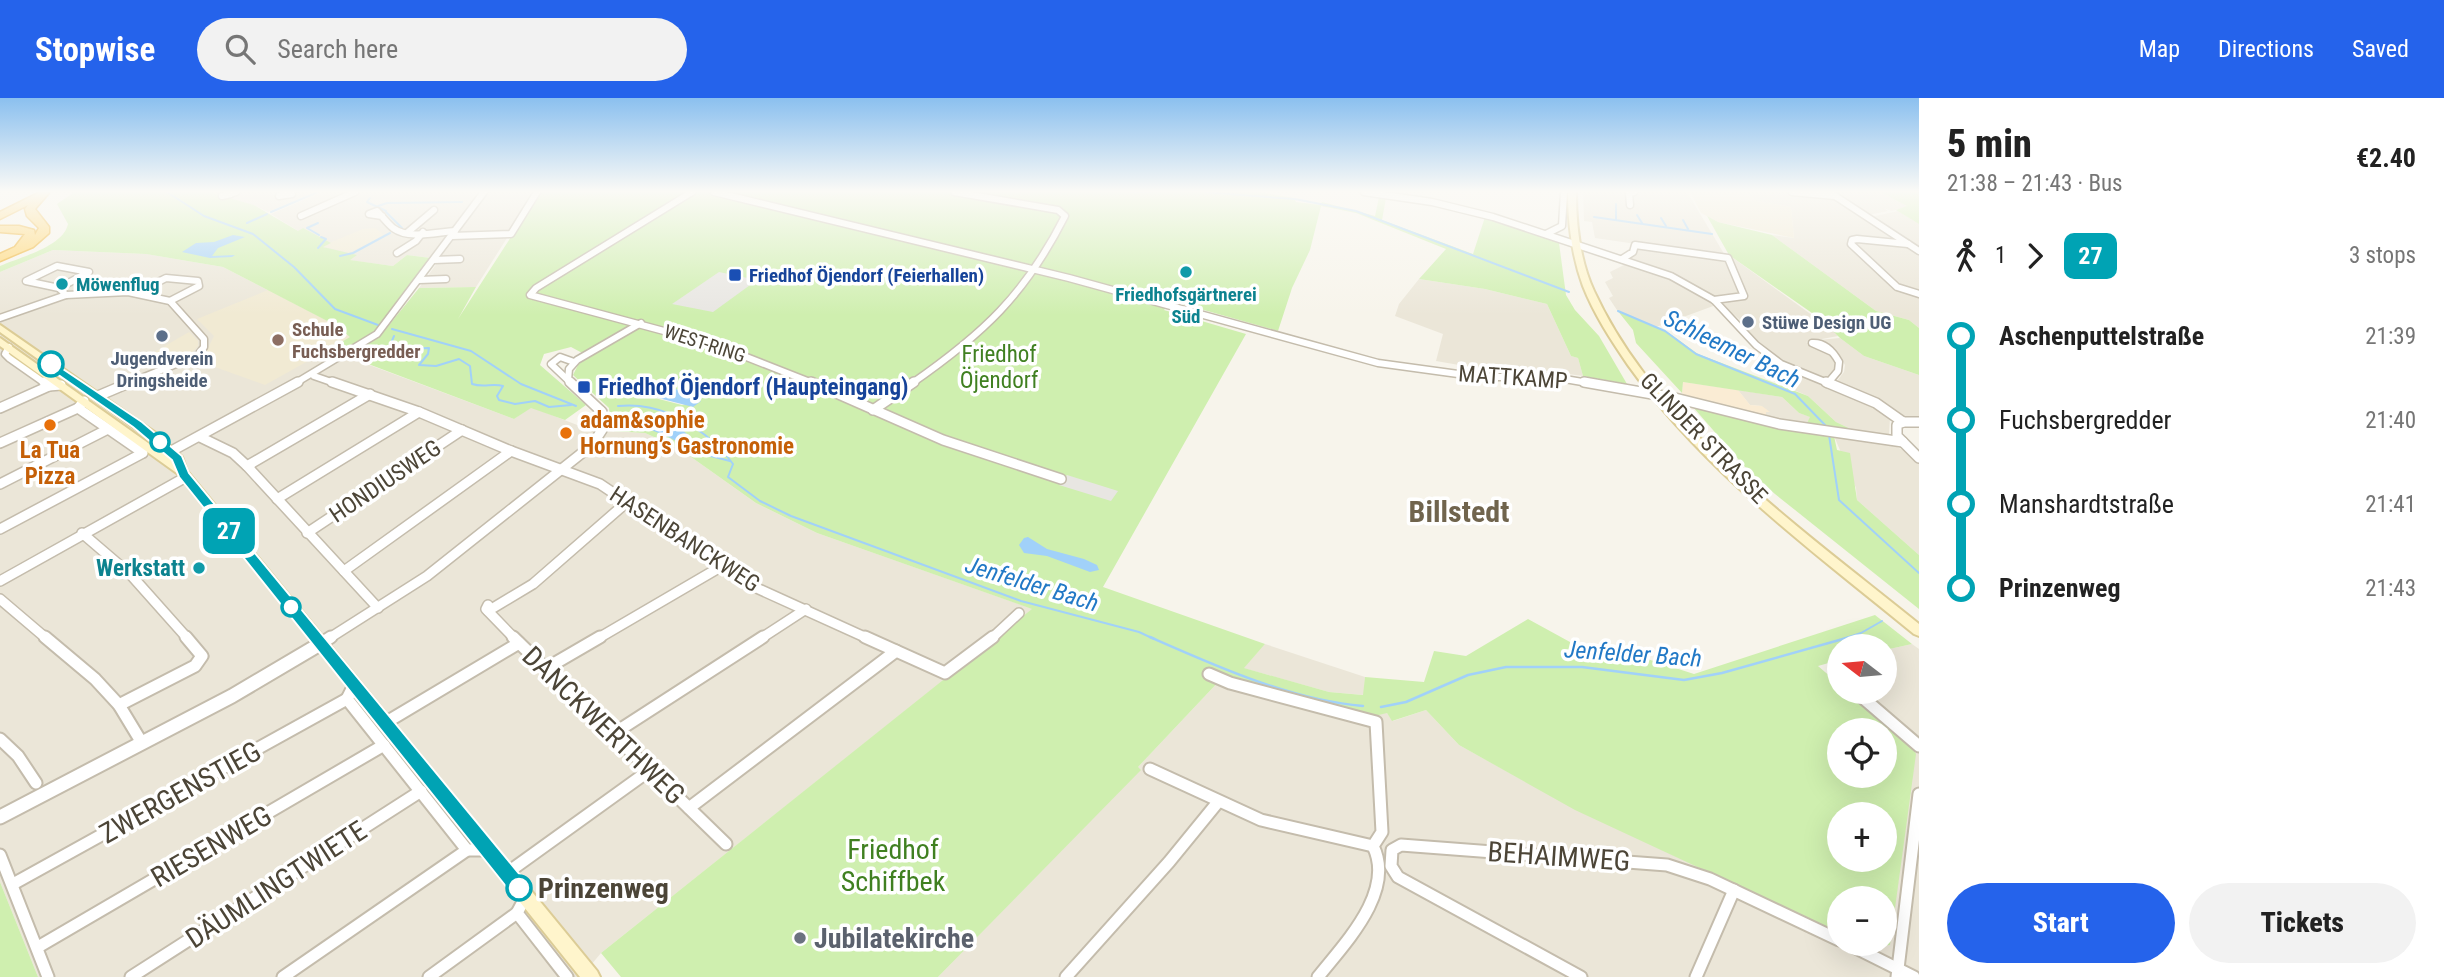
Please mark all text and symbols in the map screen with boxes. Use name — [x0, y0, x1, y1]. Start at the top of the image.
search box — [197, 18, 687, 81]
text: Stopwise — [35, 30, 155, 69]
icon: search — [221, 30, 259, 68]
text: Search here — [277, 34, 398, 64]
text: Map — [2139, 35, 2180, 63]
text: Directions — [2218, 35, 2314, 63]
text: Saved — [2352, 35, 2409, 63]
text: 5 min — [1947, 122, 2032, 166]
text: €2.40 — [2356, 143, 2416, 173]
text: 21:38 – 21:43 · Bus — [1947, 170, 2123, 197]
icon: walk — [1947, 237, 1985, 275]
icon: forward — [2016, 237, 2054, 275]
text: 1 — [1995, 242, 2006, 269]
text: 27 — [2078, 242, 2103, 270]
text: 3 stops — [2349, 242, 2416, 269]
place label: Friedhof Öjendorf (Feierhallen) — [749, 264, 984, 287]
marker: Friedhofsgärtnerei Süd — [1178, 264, 1194, 280]
marker: Friedhof Öjendorf (Feierhallen) — [727, 267, 743, 283]
place label: Möwenflug — [76, 273, 160, 296]
marker: Möwenflug — [54, 276, 70, 292]
place label: Friedhofsgärtnerei Süd — [1115, 283, 1257, 328]
water label: Schleemer Bach — [1659, 304, 1805, 394]
place label: Stüwe Design UG — [1762, 311, 1891, 334]
marker: Stüwe Design UG — [1740, 314, 1756, 330]
place label: Schule Fuchsbergredder — [292, 318, 421, 363]
street label: WEST-RING — [661, 320, 748, 367]
text: Aschenputtelstraße — [1999, 321, 2204, 351]
text: 21:39 — [2365, 323, 2416, 350]
marker: Jugendverein Dringsheide — [154, 328, 170, 344]
marker: Schule Fuchsbergredder — [270, 332, 286, 348]
park label: Friedhof Öjendorf — [960, 341, 1039, 394]
place label: Jugendverein Dringsheide — [111, 347, 213, 392]
unlabelled marker — [38, 351, 64, 377]
street label: MATTKAMP — [1457, 360, 1569, 395]
street label: GLINDER STRASSE — [1634, 367, 1773, 509]
place label: Friedhof Öjendorf (Haupteingang) — [598, 373, 908, 401]
marker: Friedhof Öjendorf (Haupteingang) — [576, 379, 592, 395]
text: Fuchsbergredder — [1999, 405, 2172, 435]
place label: adam&sophie Hornung’s Gastronomie — [580, 407, 794, 460]
text: 21:40 — [2365, 407, 2416, 434]
marker: La Tua Pizza — [42, 417, 58, 433]
marker: adam&sophie Hornung’s Gastronomie — [558, 425, 574, 441]
unlabelled marker — [150, 432, 170, 452]
street label: HONDIUSWEG — [324, 434, 446, 529]
place label: La Tua Pizza — [20, 437, 80, 490]
street label: HASENBANCKWEG — [605, 481, 765, 598]
text: Manshardtstraße — [1999, 489, 2174, 519]
text: 21:41 — [2365, 491, 2416, 518]
district label: Billstedt — [1409, 494, 1509, 529]
line badge: 27 — [198, 508, 260, 554]
text: 27 — [217, 517, 241, 545]
water label: Jenfelder Bach — [962, 550, 1102, 618]
place label: Werkstatt — [96, 555, 185, 582]
marker: Werkstatt — [191, 560, 207, 576]
text: Prinzenweg — [1999, 573, 2121, 603]
text: 21:43 — [2365, 575, 2416, 602]
unlabelled marker — [281, 597, 301, 617]
north arrow — [1827, 634, 1897, 704]
map controls — [1827, 634, 1897, 956]
water label: Jenfelder Bach — [1563, 635, 1703, 673]
street label: DANCKWERTHWEG — [516, 639, 692, 811]
button: locate — [1827, 718, 1897, 788]
street label: ZWERGENSTIEG — [94, 735, 267, 850]
street label: RIESENWEG — [145, 799, 277, 894]
button: + — [1827, 802, 1897, 872]
street label: DÄUMLINGTWIETE — [180, 814, 373, 955]
park label: Friedhof Schiffbek — [841, 833, 946, 898]
street label: BEHAIMWEG — [1487, 835, 1631, 878]
place label: Prinzenweg — [538, 872, 669, 905]
marker: Prinzenweg — [506, 875, 532, 901]
button: Start — [1947, 883, 2175, 963]
button: Tickets — [2189, 883, 2416, 963]
button: − — [1827, 886, 1897, 956]
place label: Jubilatekirche — [814, 922, 974, 955]
marker: Jubilatekirche — [792, 930, 808, 946]

